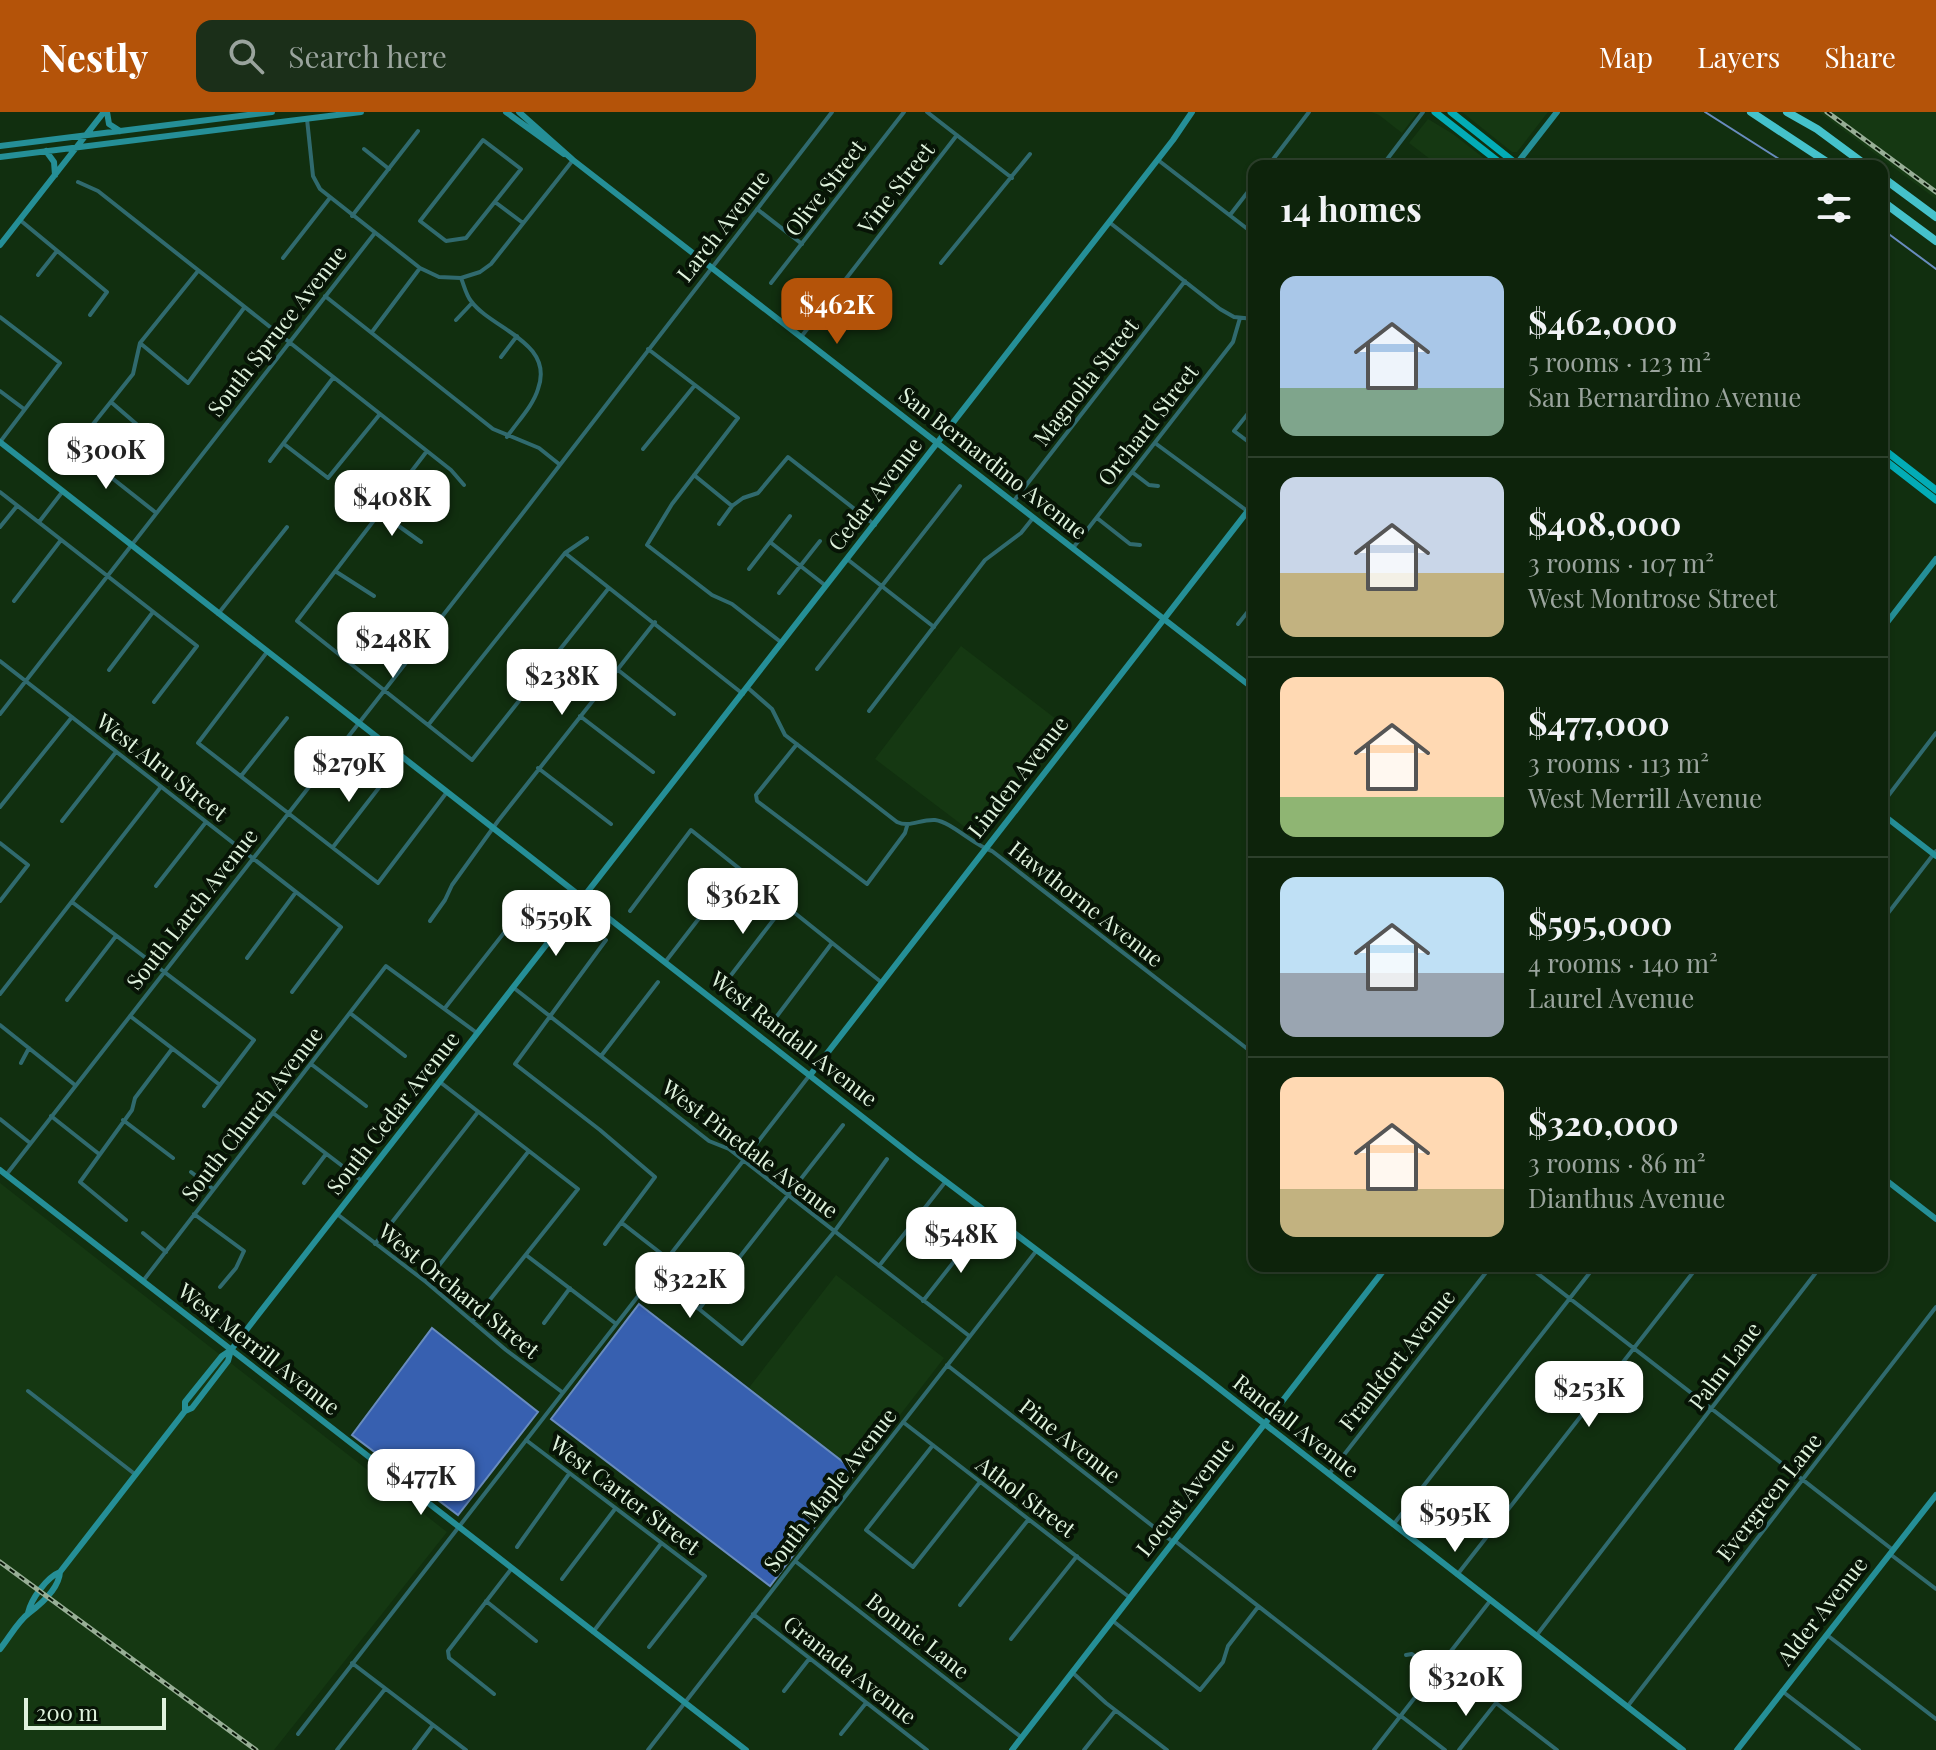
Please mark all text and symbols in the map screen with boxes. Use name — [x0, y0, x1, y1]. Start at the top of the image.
search box — [196, 20, 756, 92]
text: Nestly — [40, 31, 148, 82]
icon: search — [224, 34, 268, 78]
text: Search here — [288, 36, 447, 76]
text: Map — [1599, 38, 1653, 75]
text: Layers — [1697, 38, 1780, 75]
text: Share — [1824, 38, 1896, 75]
street label: Olive Street — [777, 132, 872, 242]
street label: Vine Street — [849, 134, 941, 240]
street label: Larch Avenue — [669, 163, 775, 287]
text: 14 homes — [1280, 185, 1422, 231]
icon: filters — [1812, 186, 1856, 230]
street label: South Spruce Avenue — [200, 239, 352, 422]
pin: $462K — [781, 278, 893, 346]
text: $462K — [799, 286, 875, 321]
text: $462,000 — [1528, 298, 1677, 344]
icon: home — [1344, 308, 1440, 404]
street label: Magnolia Street — [1026, 310, 1145, 452]
text: 5 rooms · 123 m² — [1528, 344, 1711, 379]
street label: Orchard Street — [1090, 356, 1205, 492]
street label: San Bernardino Avenue — [893, 379, 1094, 545]
text: San Bernardino Avenue — [1528, 379, 1801, 414]
pin: $300K — [50, 423, 162, 491]
street label: Cedar Avenue — [820, 430, 928, 556]
text: $300K — [66, 431, 146, 466]
pin: $408K — [336, 470, 448, 538]
text: $408K — [353, 478, 431, 513]
text: $408,000 — [1528, 499, 1681, 545]
icon: home — [1344, 509, 1440, 605]
text: 3 rooms · 107 m² — [1528, 545, 1714, 580]
text: West Montrose Street — [1528, 580, 1777, 615]
pin: $248K — [337, 612, 449, 680]
text: $248K — [355, 620, 431, 655]
pin: $238K — [506, 649, 618, 717]
text: $238K — [525, 657, 599, 692]
text: $477,000 — [1528, 699, 1670, 745]
street label: West Alru Street — [90, 705, 235, 828]
street label: Linden Avenue — [960, 709, 1074, 844]
icon: home — [1344, 709, 1440, 805]
pin: $279K — [293, 736, 405, 804]
text: $279K — [312, 744, 386, 779]
text: 3 rooms · 113 m² — [1528, 745, 1709, 780]
text: West Merrill Avenue — [1528, 780, 1762, 815]
street label: South Larch Avenue — [119, 821, 264, 995]
street label: Hawthorne Avenue — [1003, 833, 1170, 973]
pin: $362K — [687, 868, 799, 936]
text: $362K — [706, 876, 780, 911]
pin: $559K — [500, 890, 612, 958]
text: $559K — [520, 898, 592, 933]
text: $595,000 — [1528, 899, 1673, 945]
icon: home — [1344, 909, 1440, 1005]
text: 4 rooms · 140 m² — [1528, 945, 1718, 980]
street label: West Randall Avenue — [704, 963, 884, 1113]
text: Laurel Avenue — [1528, 980, 1694, 1015]
street label: South Church Avenue — [173, 1020, 329, 1207]
street label: South Cedar Avenue — [319, 1025, 465, 1200]
street label: West Pinedale Avenue — [655, 1071, 845, 1225]
text: $320,000 — [1528, 1099, 1679, 1145]
icon: home — [1344, 1109, 1440, 1205]
text: 3 rooms · 86 m² — [1528, 1145, 1706, 1180]
text: Dianthus Avenue — [1528, 1180, 1726, 1215]
pin: $548K — [905, 1207, 1017, 1275]
street label: West Orchard Street — [372, 1215, 547, 1365]
text: $548K — [924, 1215, 998, 1250]
pin: $322K — [634, 1252, 746, 1320]
text: $322K — [653, 1260, 727, 1295]
street label: West Merrill Avenue — [172, 1275, 347, 1421]
street label: Frankfort Avenue — [1331, 1282, 1461, 1436]
street label: Palm Lane — [1681, 1315, 1767, 1416]
pin: $253K — [1533, 1361, 1645, 1429]
street label: Randall Avenue — [1227, 1367, 1366, 1484]
text: $253K — [1553, 1369, 1625, 1404]
street label: Pine Avenue — [1014, 1391, 1127, 1489]
street label: South Maple Avenue — [756, 1401, 903, 1578]
street label: Evergreen Lane — [1709, 1426, 1828, 1567]
street label: West Carter Street — [544, 1427, 708, 1561]
street label: Locust Avenue — [1128, 1431, 1240, 1562]
street label: Athol Street — [970, 1448, 1083, 1544]
pin: $477K — [365, 1449, 477, 1517]
text: $477K — [386, 1457, 456, 1492]
pin: $595K — [1399, 1486, 1511, 1554]
text: $595K — [1419, 1494, 1491, 1529]
street label: Alder Avenue — [1769, 1550, 1873, 1672]
street label: Bonnie Lane — [861, 1585, 976, 1685]
street label: Granada Avenue — [778, 1608, 923, 1731]
pin: $320K — [1410, 1650, 1522, 1718]
text: $320K — [1428, 1658, 1504, 1693]
scale bar — [24, 1694, 166, 1730]
text: 200 m — [36, 1697, 98, 1727]

